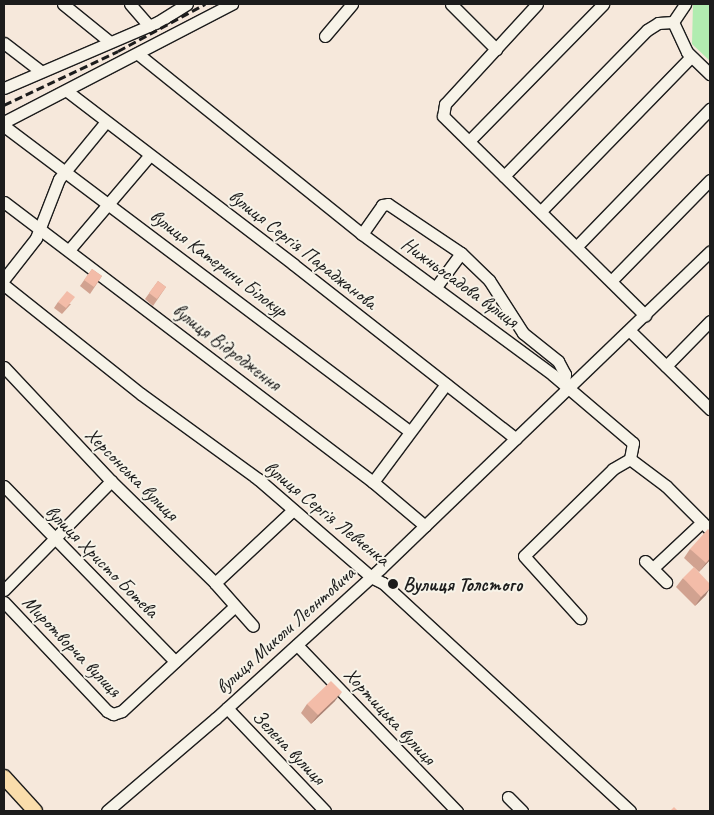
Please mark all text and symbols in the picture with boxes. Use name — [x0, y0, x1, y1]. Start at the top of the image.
street label: вулиця Сергія Параджанова — [224, 184, 382, 314]
street label: вулиця Катерини Білокур — [146, 203, 292, 323]
street label: Нижньосадова вулиця — [396, 231, 524, 333]
street label: вулиця Відродження — [168, 298, 286, 396]
street label: Херсонська вулиця — [80, 422, 184, 526]
street label: вулиця Сергія Левченка — [260, 455, 394, 571]
street label: вулиця Христо Ботева — [40, 499, 164, 623]
street label: вулиця Миколи Леонтовича — [209, 560, 361, 700]
place label: Вулиця Толстого — [403, 572, 522, 596]
marker: Вулиця Толстого — [387, 578, 399, 590]
street label: Миротворча вулиця — [17, 590, 127, 702]
street label: Хортицька вулиця — [339, 663, 441, 769]
street label: Зелена вулиця — [248, 705, 330, 789]

